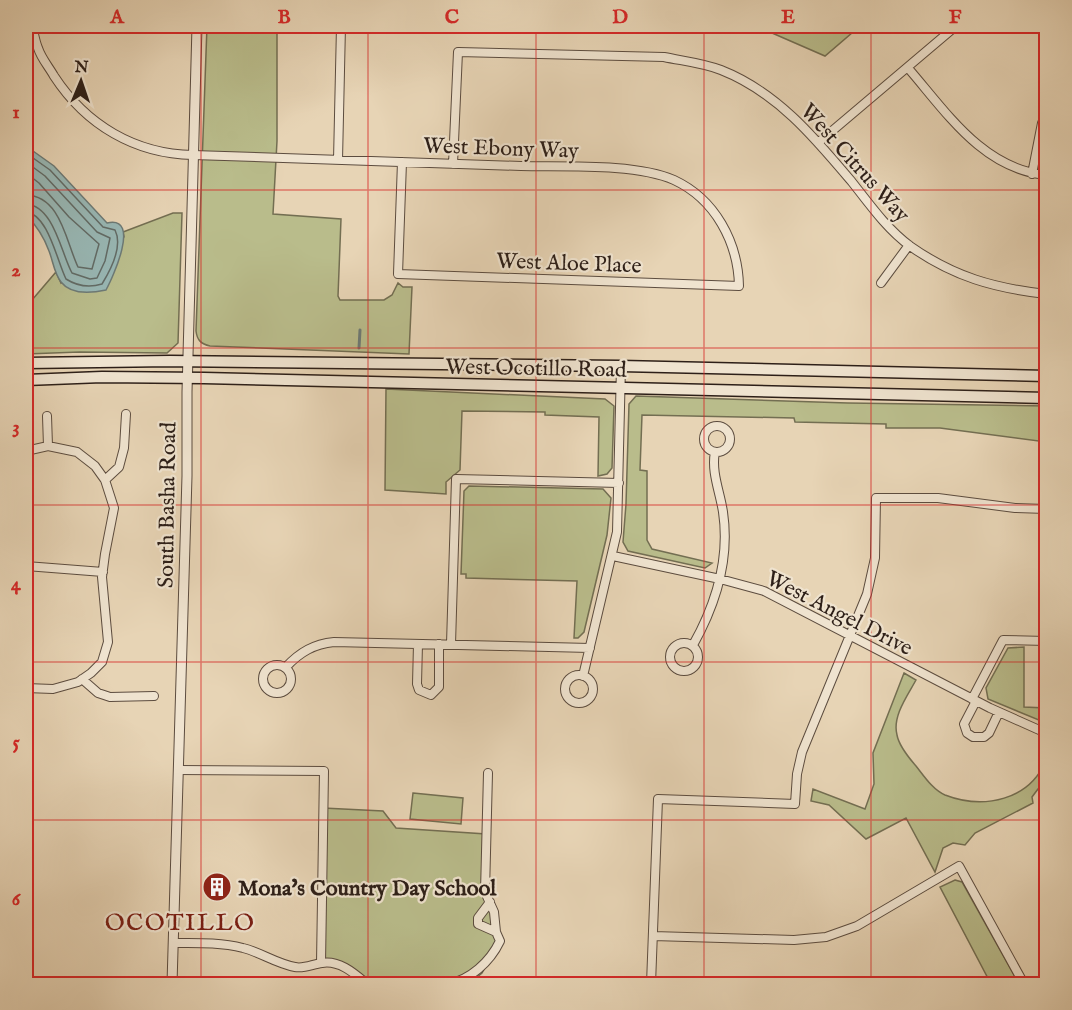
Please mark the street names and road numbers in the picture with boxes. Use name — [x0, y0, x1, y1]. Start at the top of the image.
street label: West Citrus Way — [794, 98, 915, 229]
street label: West Ebony Way — [423, 132, 579, 166]
street label: West Aloe Place — [496, 247, 642, 281]
street label: West Ocotillo Road — [445, 353, 627, 385]
street label: South Basha Road — [153, 422, 183, 588]
street label: West Angel Drive — [761, 565, 917, 663]

